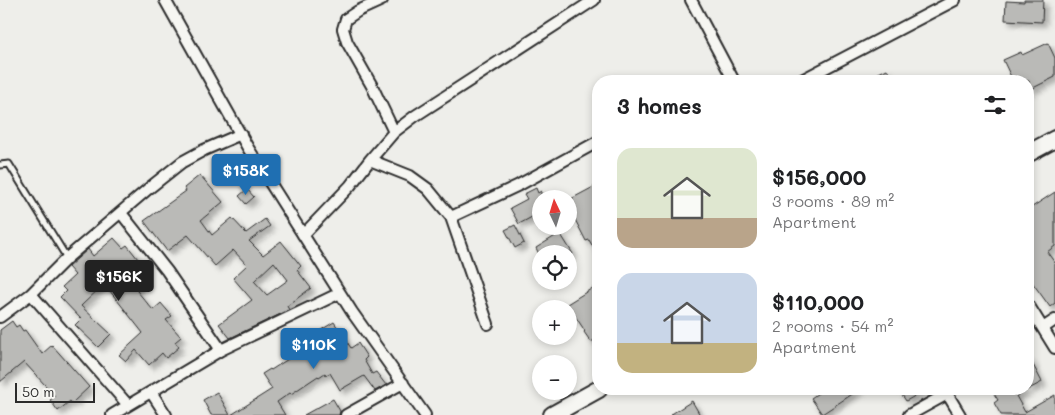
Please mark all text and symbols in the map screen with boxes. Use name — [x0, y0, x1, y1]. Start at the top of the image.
icon: filters — [981, 91, 1009, 119]
text: 3 homes — [617, 92, 702, 119]
pin: $158K — [211, 154, 281, 196]
text: $158K — [223, 159, 269, 180]
text: $156,000 — [772, 163, 866, 190]
icon: home — [657, 168, 717, 228]
north arrow — [532, 190, 578, 235]
map controls — [532, 190, 577, 400]
text: 3 rooms · 89 m² — [772, 190, 894, 211]
text: Apartment — [772, 211, 857, 232]
button: locate — [532, 245, 577, 290]
pin: $156K — [84, 260, 154, 302]
text: $156K — [96, 265, 142, 286]
text: $110,000 — [772, 288, 864, 315]
icon: home — [657, 293, 717, 353]
button: + — [532, 300, 577, 345]
text: 2 rooms · 54 m² — [772, 315, 893, 336]
pin: $110K — [279, 328, 349, 370]
text: $110K — [292, 333, 336, 354]
text: Apartment — [772, 336, 857, 357]
button: − — [532, 355, 577, 400]
scale bar — [15, 380, 95, 403]
text: 50 m — [22, 382, 54, 401]

